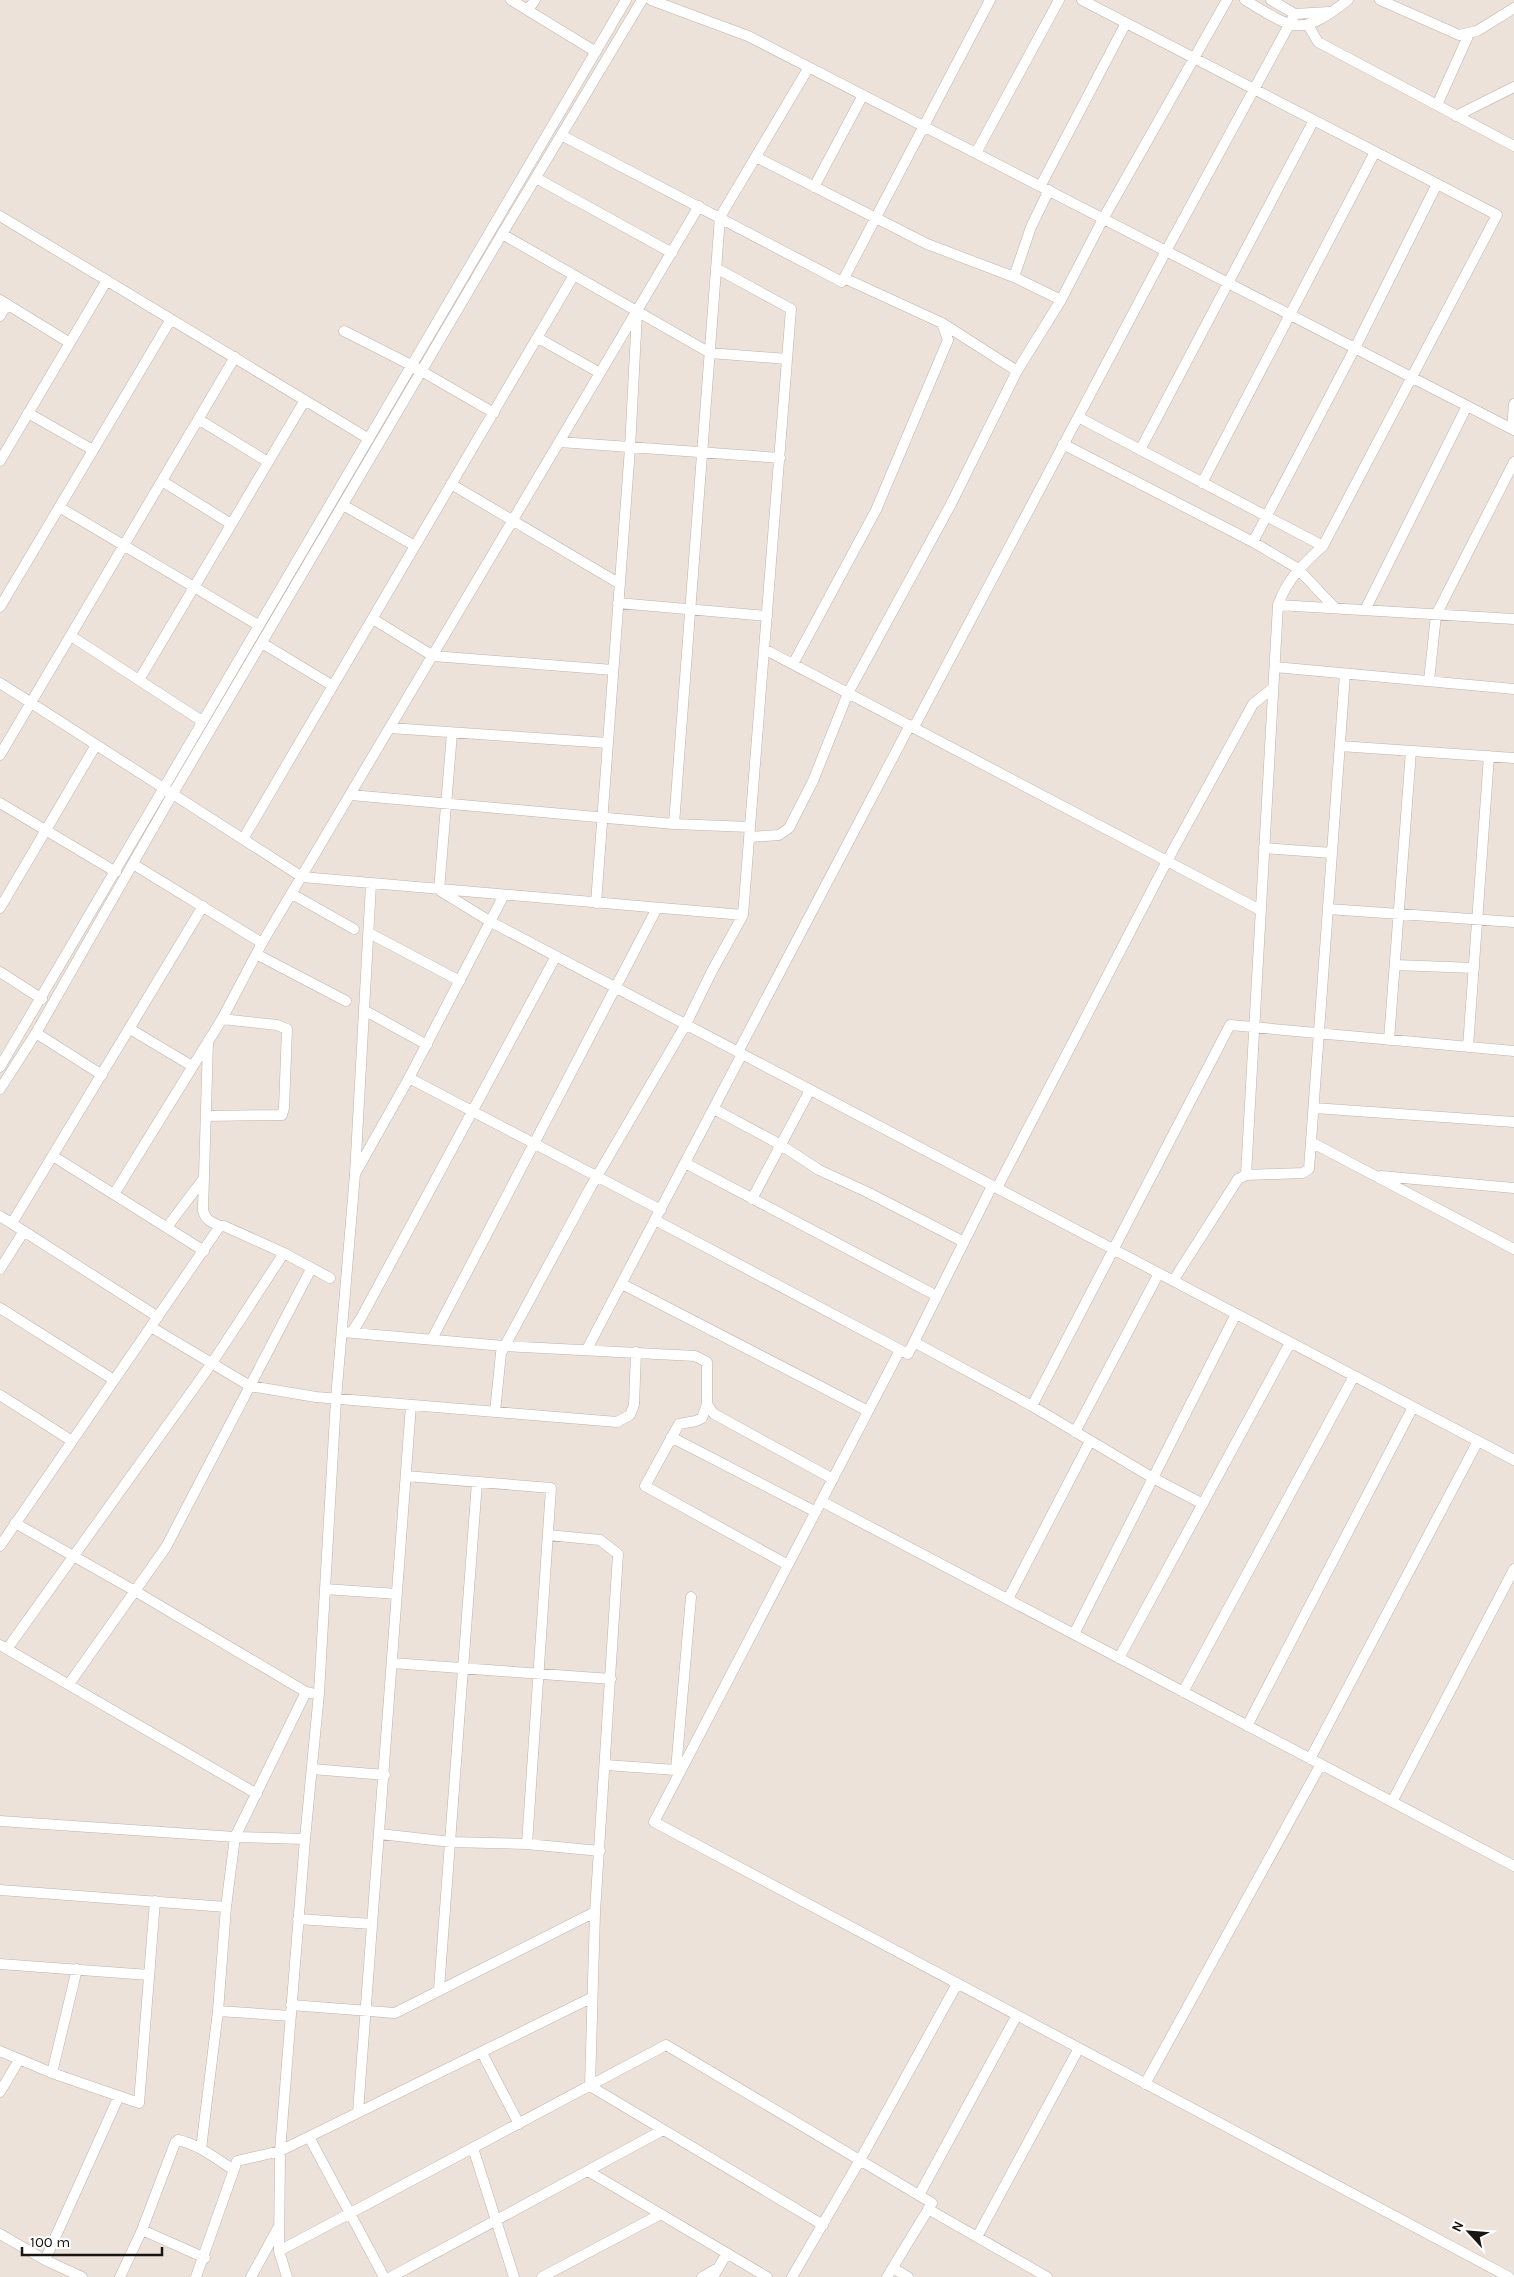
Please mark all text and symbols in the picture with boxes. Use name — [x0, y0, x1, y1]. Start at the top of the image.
north arrow — [1444, 2207, 1494, 2257]
text: N — [1448, 2218, 1468, 2235]
scale bar — [22, 2224, 162, 2256]
text: 100 m — [30, 2233, 70, 2251]

